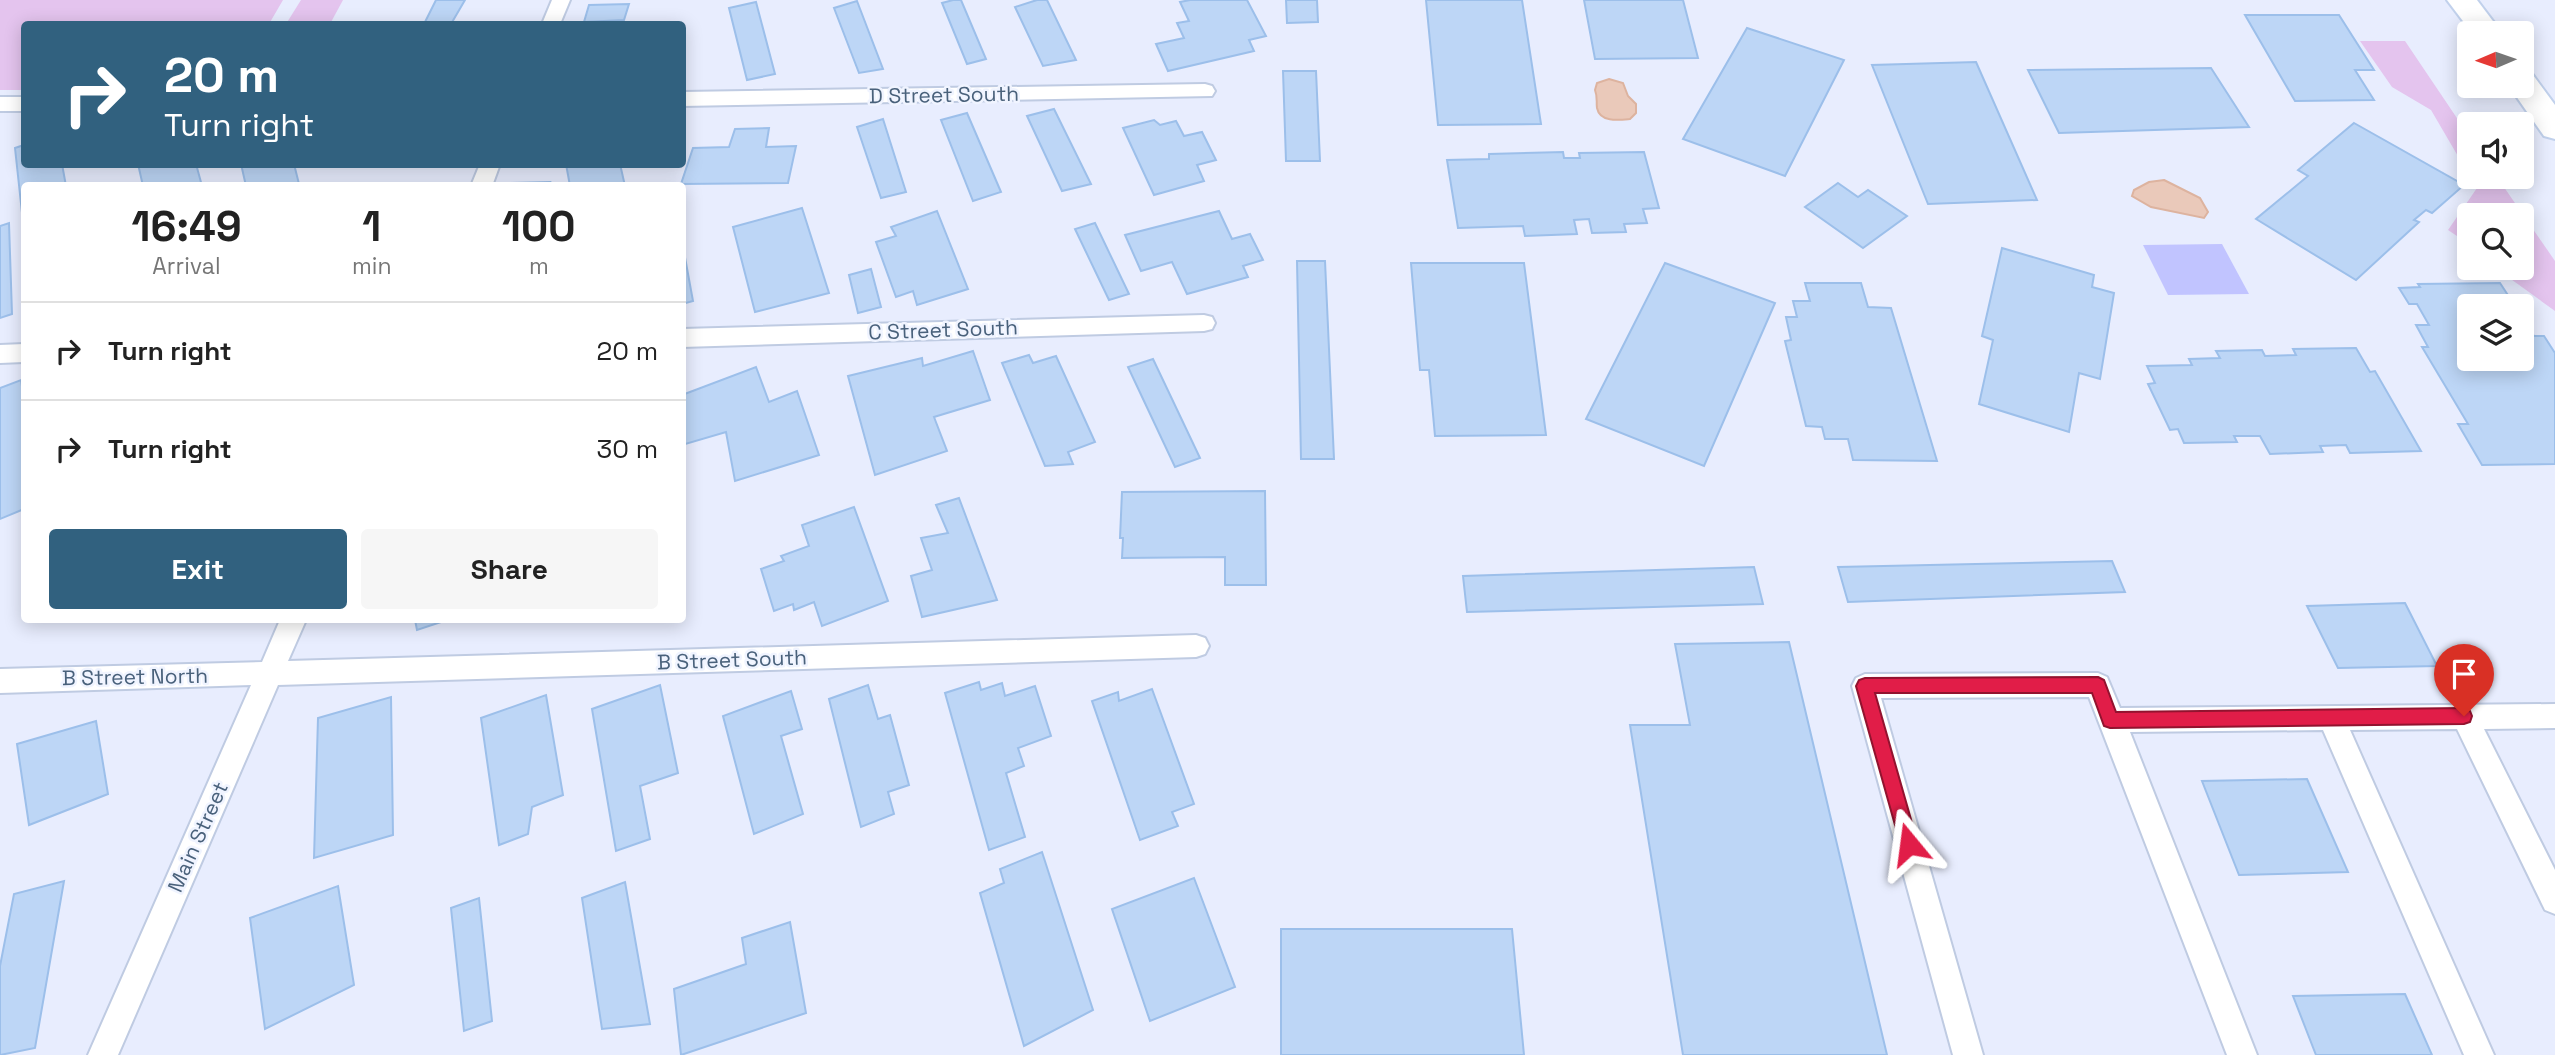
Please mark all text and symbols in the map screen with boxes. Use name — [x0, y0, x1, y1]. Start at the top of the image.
north arrow — [2457, 21, 2534, 98]
map controls — [2457, 21, 2534, 371]
text: 20 m — [164, 44, 279, 106]
icon: right — [49, 49, 140, 140]
street label: D Street South — [869, 80, 1019, 109]
text: Turn right — [164, 105, 314, 145]
button: sound — [2457, 112, 2534, 189]
text: 16:49 — [131, 200, 242, 253]
text: 1 — [362, 200, 381, 253]
text: 100 — [502, 200, 576, 253]
button: search — [2457, 203, 2534, 280]
text: Arrival — [152, 251, 221, 281]
text: min — [352, 251, 392, 281]
text: m — [529, 251, 549, 281]
button: layers — [2457, 294, 2534, 371]
street label: C Street South — [868, 313, 1018, 346]
icon: right — [49, 332, 87, 370]
text: Turn right — [108, 334, 232, 368]
text: 20 m — [597, 334, 658, 368]
icon: right — [49, 430, 87, 468]
text: Turn right — [108, 432, 232, 466]
text: 30 m — [597, 432, 658, 466]
button: Exit — [49, 529, 347, 609]
button: Share — [361, 529, 658, 609]
street label: B Street South — [657, 643, 807, 676]
pin — [2434, 644, 2494, 716]
icon: arrive — [2445, 655, 2483, 693]
street label: B Street North — [62, 662, 208, 691]
street label: Main Street — [161, 777, 234, 896]
position arrow — [1872, 807, 1946, 881]

